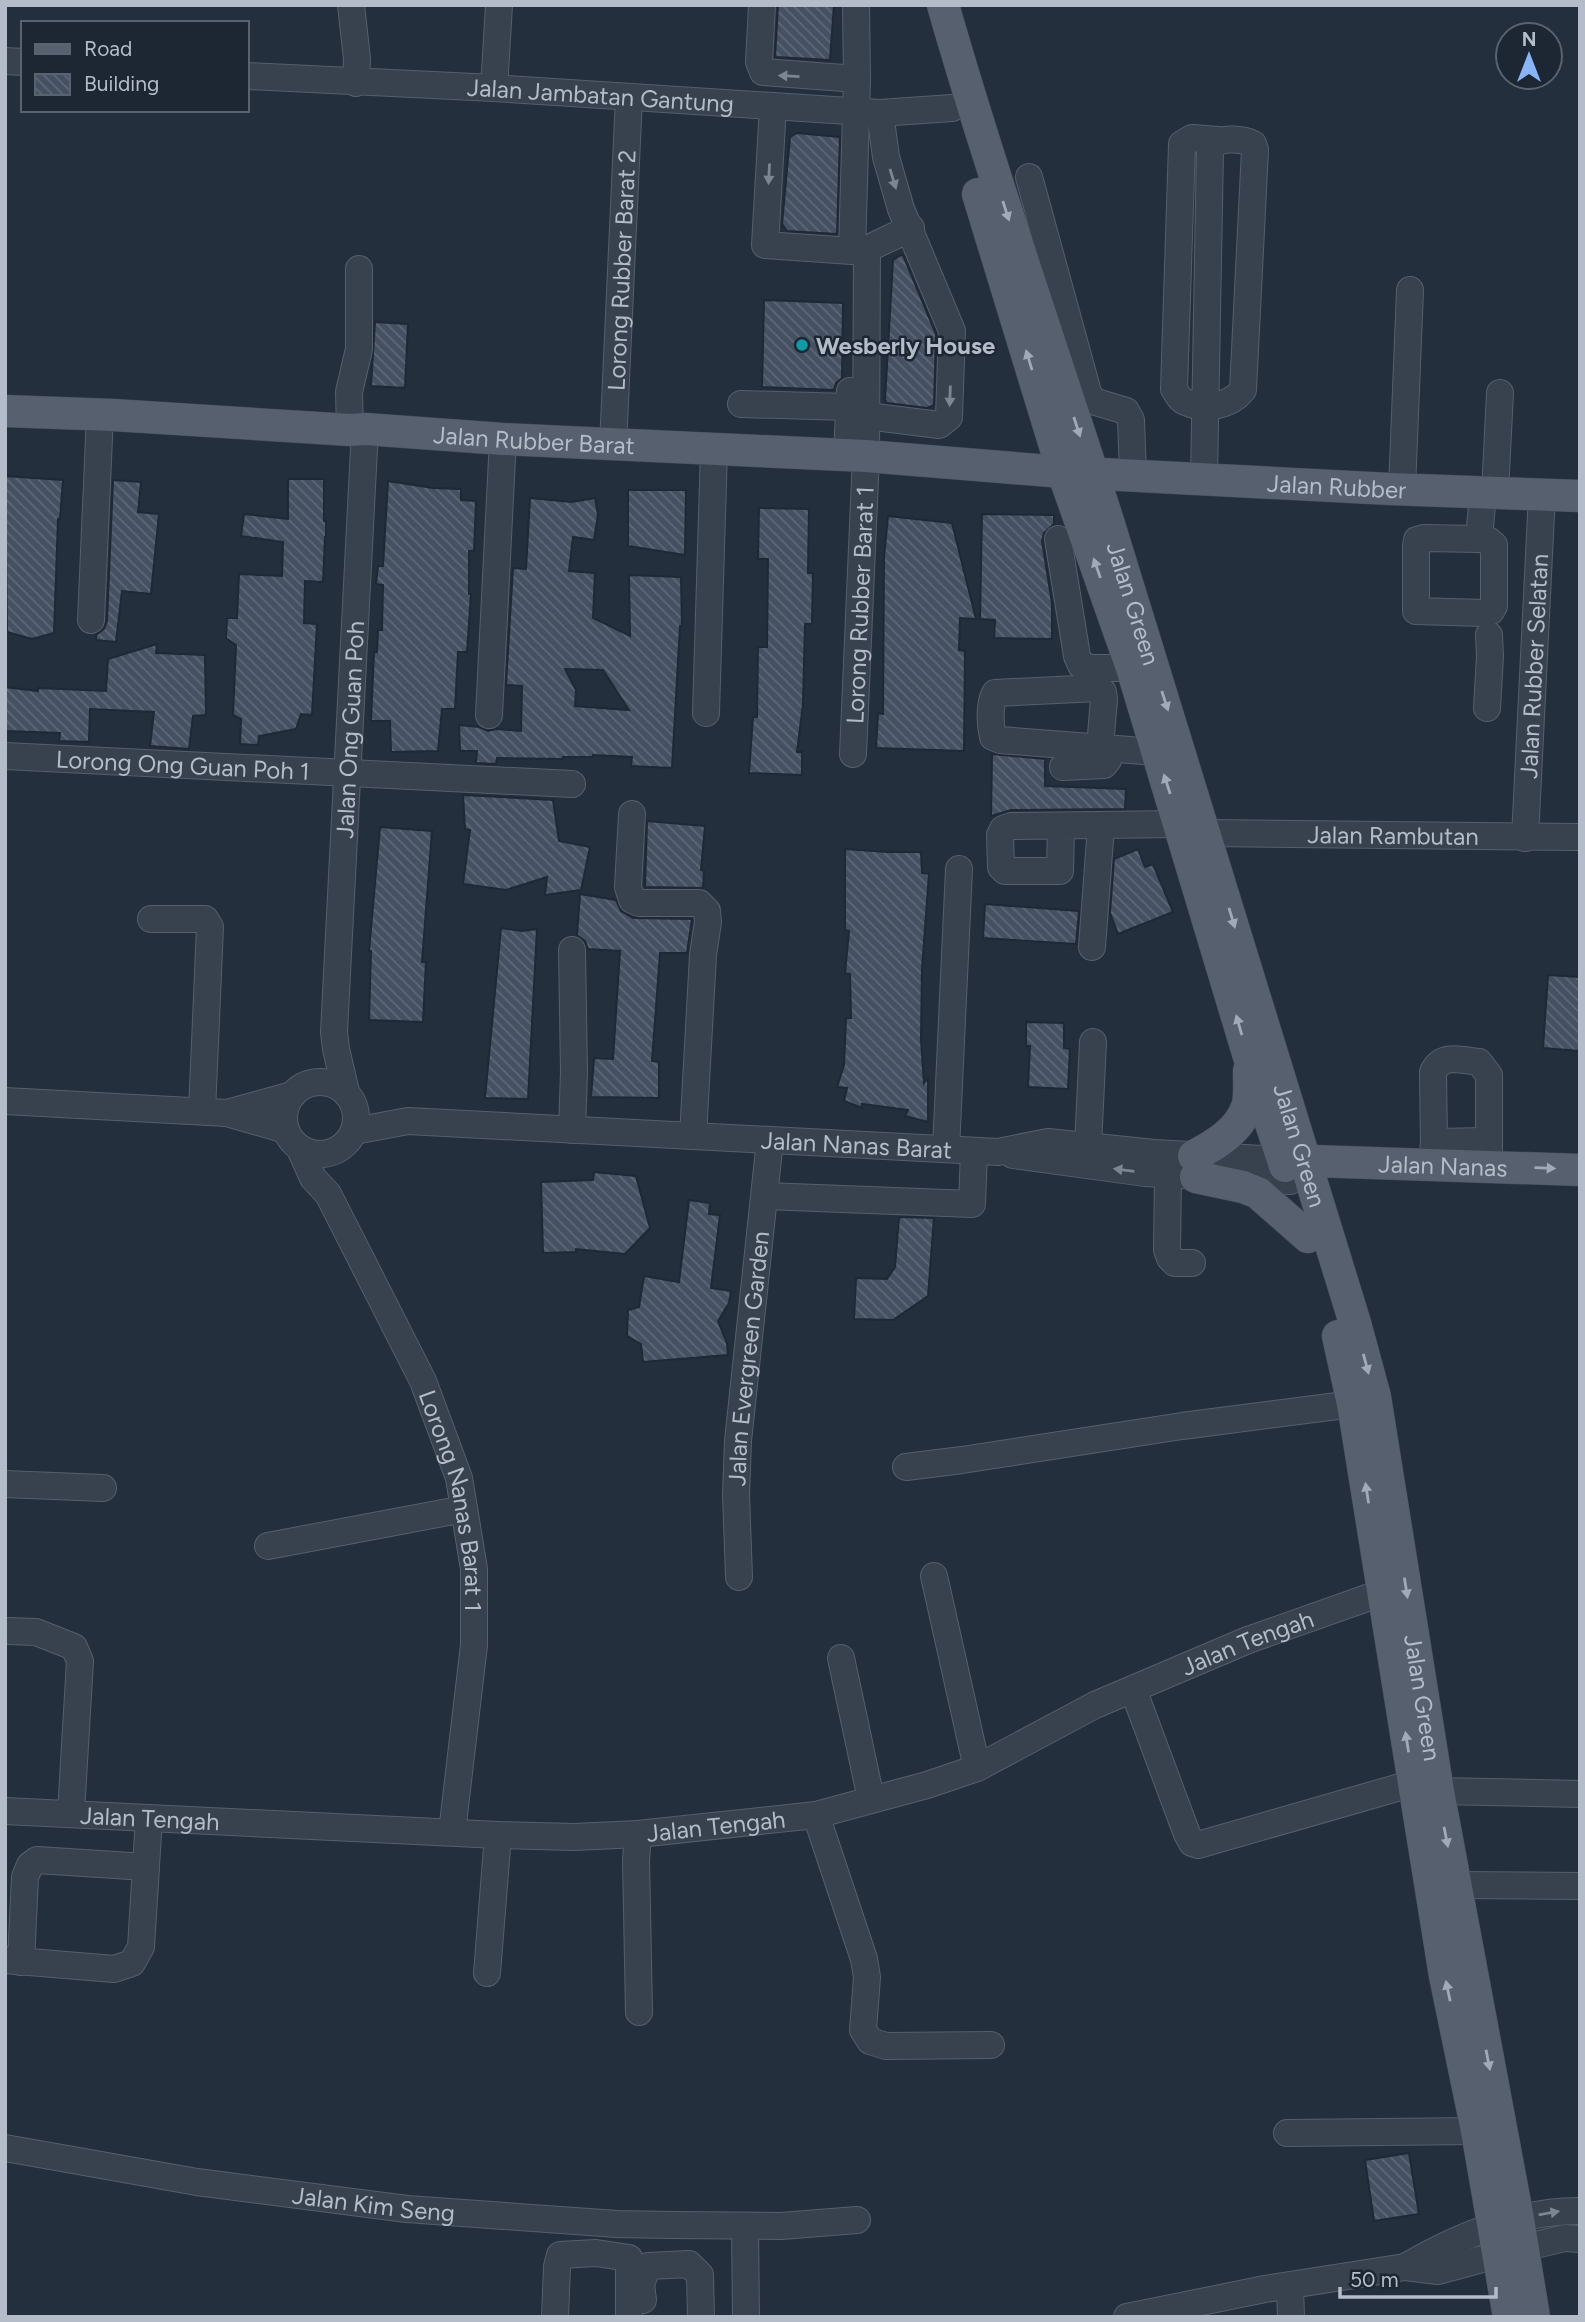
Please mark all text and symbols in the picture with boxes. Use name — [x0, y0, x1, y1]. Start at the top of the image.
legend — [21, 21, 248, 112]
north arrow — [1494, 21, 1564, 91]
text: N — [1522, 28, 1536, 51]
text: Road — [84, 36, 132, 61]
one-way arrow — [778, 70, 800, 81]
text: Building — [84, 71, 159, 96]
street label: Jalan Jambatan Gantung — [466, 72, 735, 118]
street label: Lorong Rubber Barat 2 — [601, 149, 641, 391]
one-way arrow — [763, 163, 774, 185]
one-way arrow — [888, 169, 898, 190]
one-way arrow — [1001, 201, 1012, 222]
place label: Wesberly House — [816, 331, 995, 360]
marker: Wesberly House — [794, 337, 810, 353]
one-way arrow — [1023, 349, 1033, 370]
one-way arrow — [944, 385, 955, 407]
one-way arrow — [1073, 417, 1083, 438]
street label: Jalan Rubber Barat — [432, 419, 635, 460]
street label: Jalan Rubber — [1266, 468, 1407, 504]
street label: Lorong Rubber Barat 1 — [840, 486, 879, 725]
street label: Jalan Green — [1101, 538, 1167, 668]
street label: Jalan Rubber Selatan — [1513, 553, 1554, 779]
one-way arrow — [1091, 557, 1102, 578]
street label: Jalan Ong Guan Poh — [329, 620, 370, 839]
one-way arrow — [1160, 691, 1170, 712]
street label: Lorong Ong Guan Poh 1 — [55, 744, 310, 786]
one-way arrow — [1161, 773, 1172, 794]
street label: Jalan Rambutan — [1307, 820, 1479, 850]
one-way arrow — [1227, 908, 1238, 929]
one-way arrow — [1234, 1015, 1244, 1036]
street label: Jalan Green — [1268, 1080, 1333, 1211]
street label: Jalan Nanas Barat — [760, 1125, 953, 1164]
street label: Jalan Nanas — [1378, 1149, 1508, 1182]
one-way arrow — [1534, 1163, 1556, 1174]
one-way arrow — [1113, 1165, 1135, 1176]
street label: Jalan Evergreen Garden — [722, 1230, 775, 1487]
one-way arrow — [1362, 1354, 1372, 1375]
street label: Lorong Nanas Barat 1 — [413, 1386, 489, 1612]
one-way arrow — [1362, 1482, 1373, 1504]
one-way arrow — [1401, 1577, 1412, 1599]
street label: Jalan Tengah — [1177, 1604, 1317, 1681]
street label: Jalan Green — [1399, 1632, 1447, 1763]
one-way arrow — [1401, 1731, 1412, 1753]
street label: Jalan Tengah — [79, 1800, 220, 1836]
street label: Jalan Tengah — [645, 1804, 787, 1848]
one-way arrow — [1441, 1826, 1452, 1848]
one-way arrow — [1442, 1980, 1453, 2002]
one-way arrow — [1483, 2049, 1494, 2071]
street label: Jalan Kim Seng — [291, 2180, 456, 2227]
one-way arrow — [1538, 2207, 1560, 2218]
scale bar — [1340, 2256, 1496, 2300]
text: 50 m — [1350, 2267, 1399, 2292]

